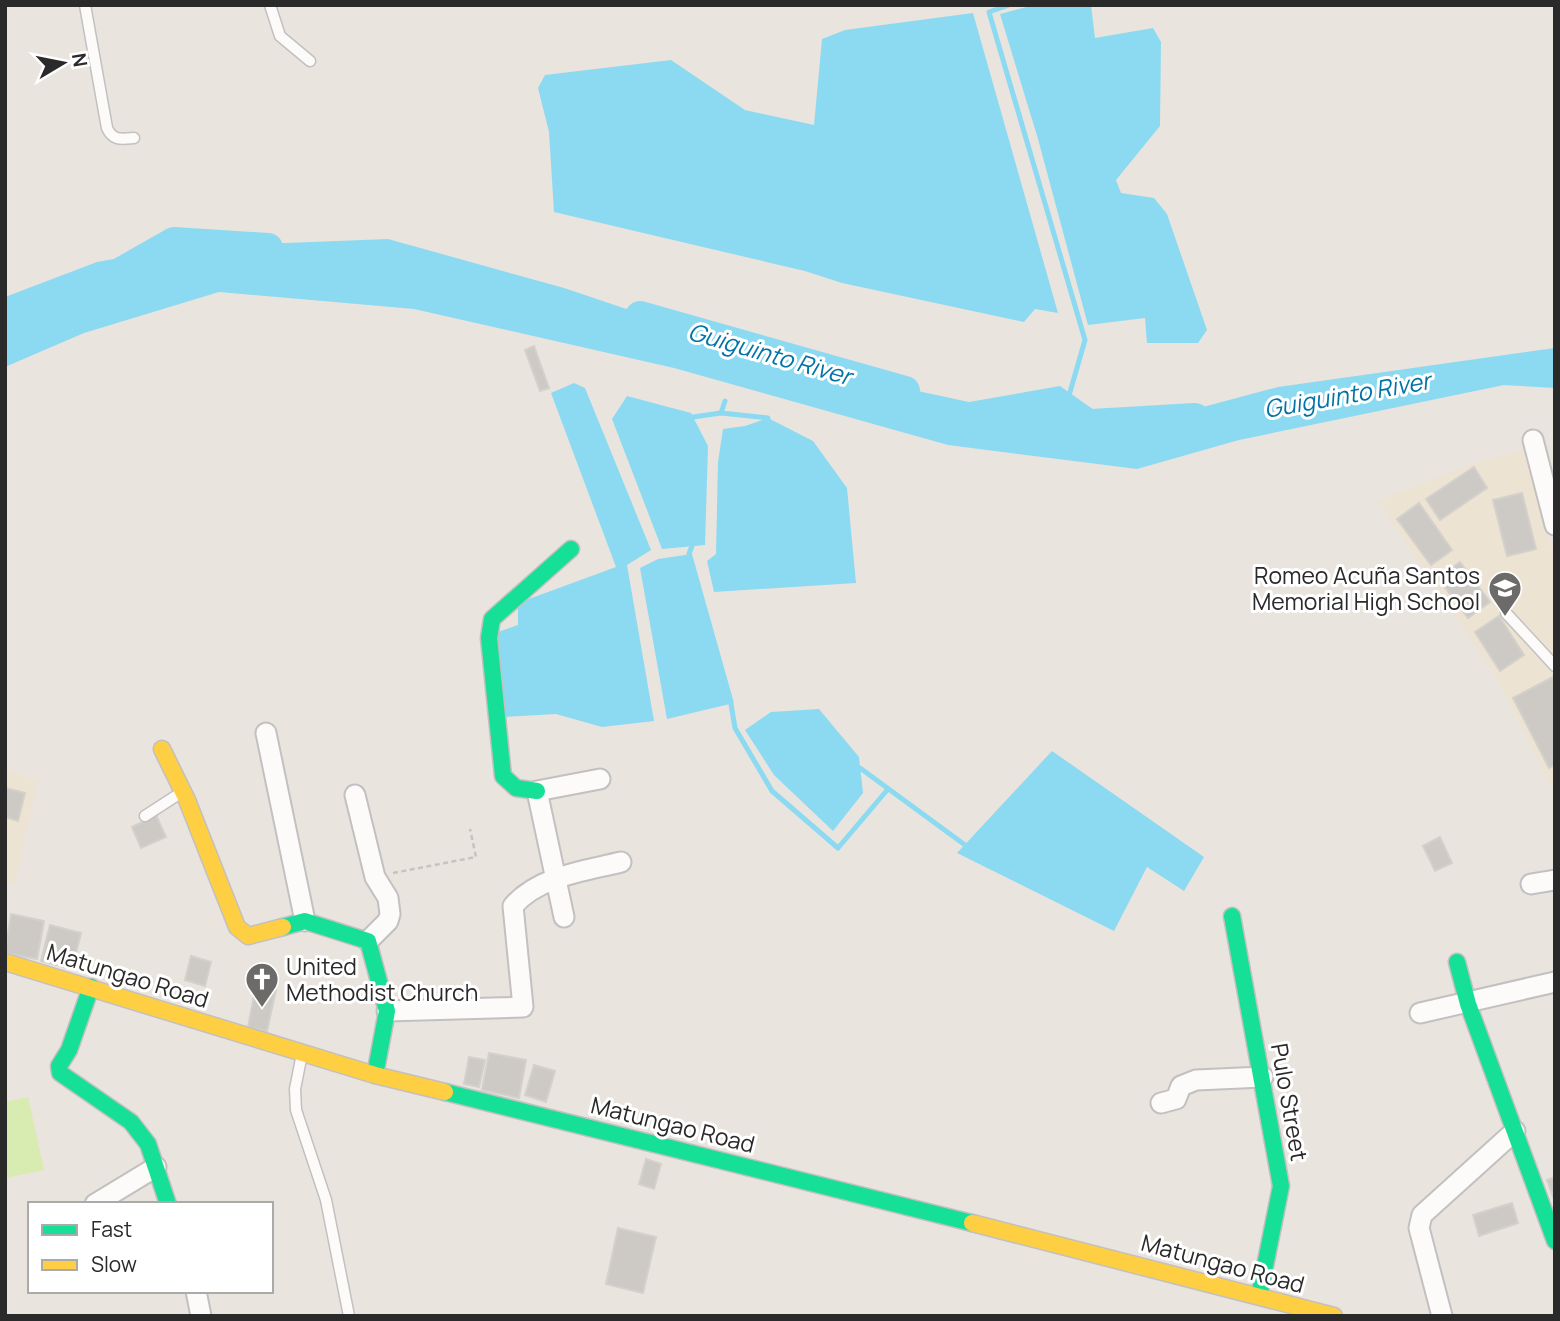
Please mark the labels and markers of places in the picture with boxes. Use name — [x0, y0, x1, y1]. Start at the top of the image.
place label: Romeo Acuña Santos Memorial High School — [1252, 559, 1480, 617]
school or university icon: Romeo Acuña Santos Memorial High School — [1486, 569, 1524, 618]
place label: United Methodist Church — [286, 950, 478, 1008]
church icon: United Methodist Church — [243, 960, 281, 1009]

